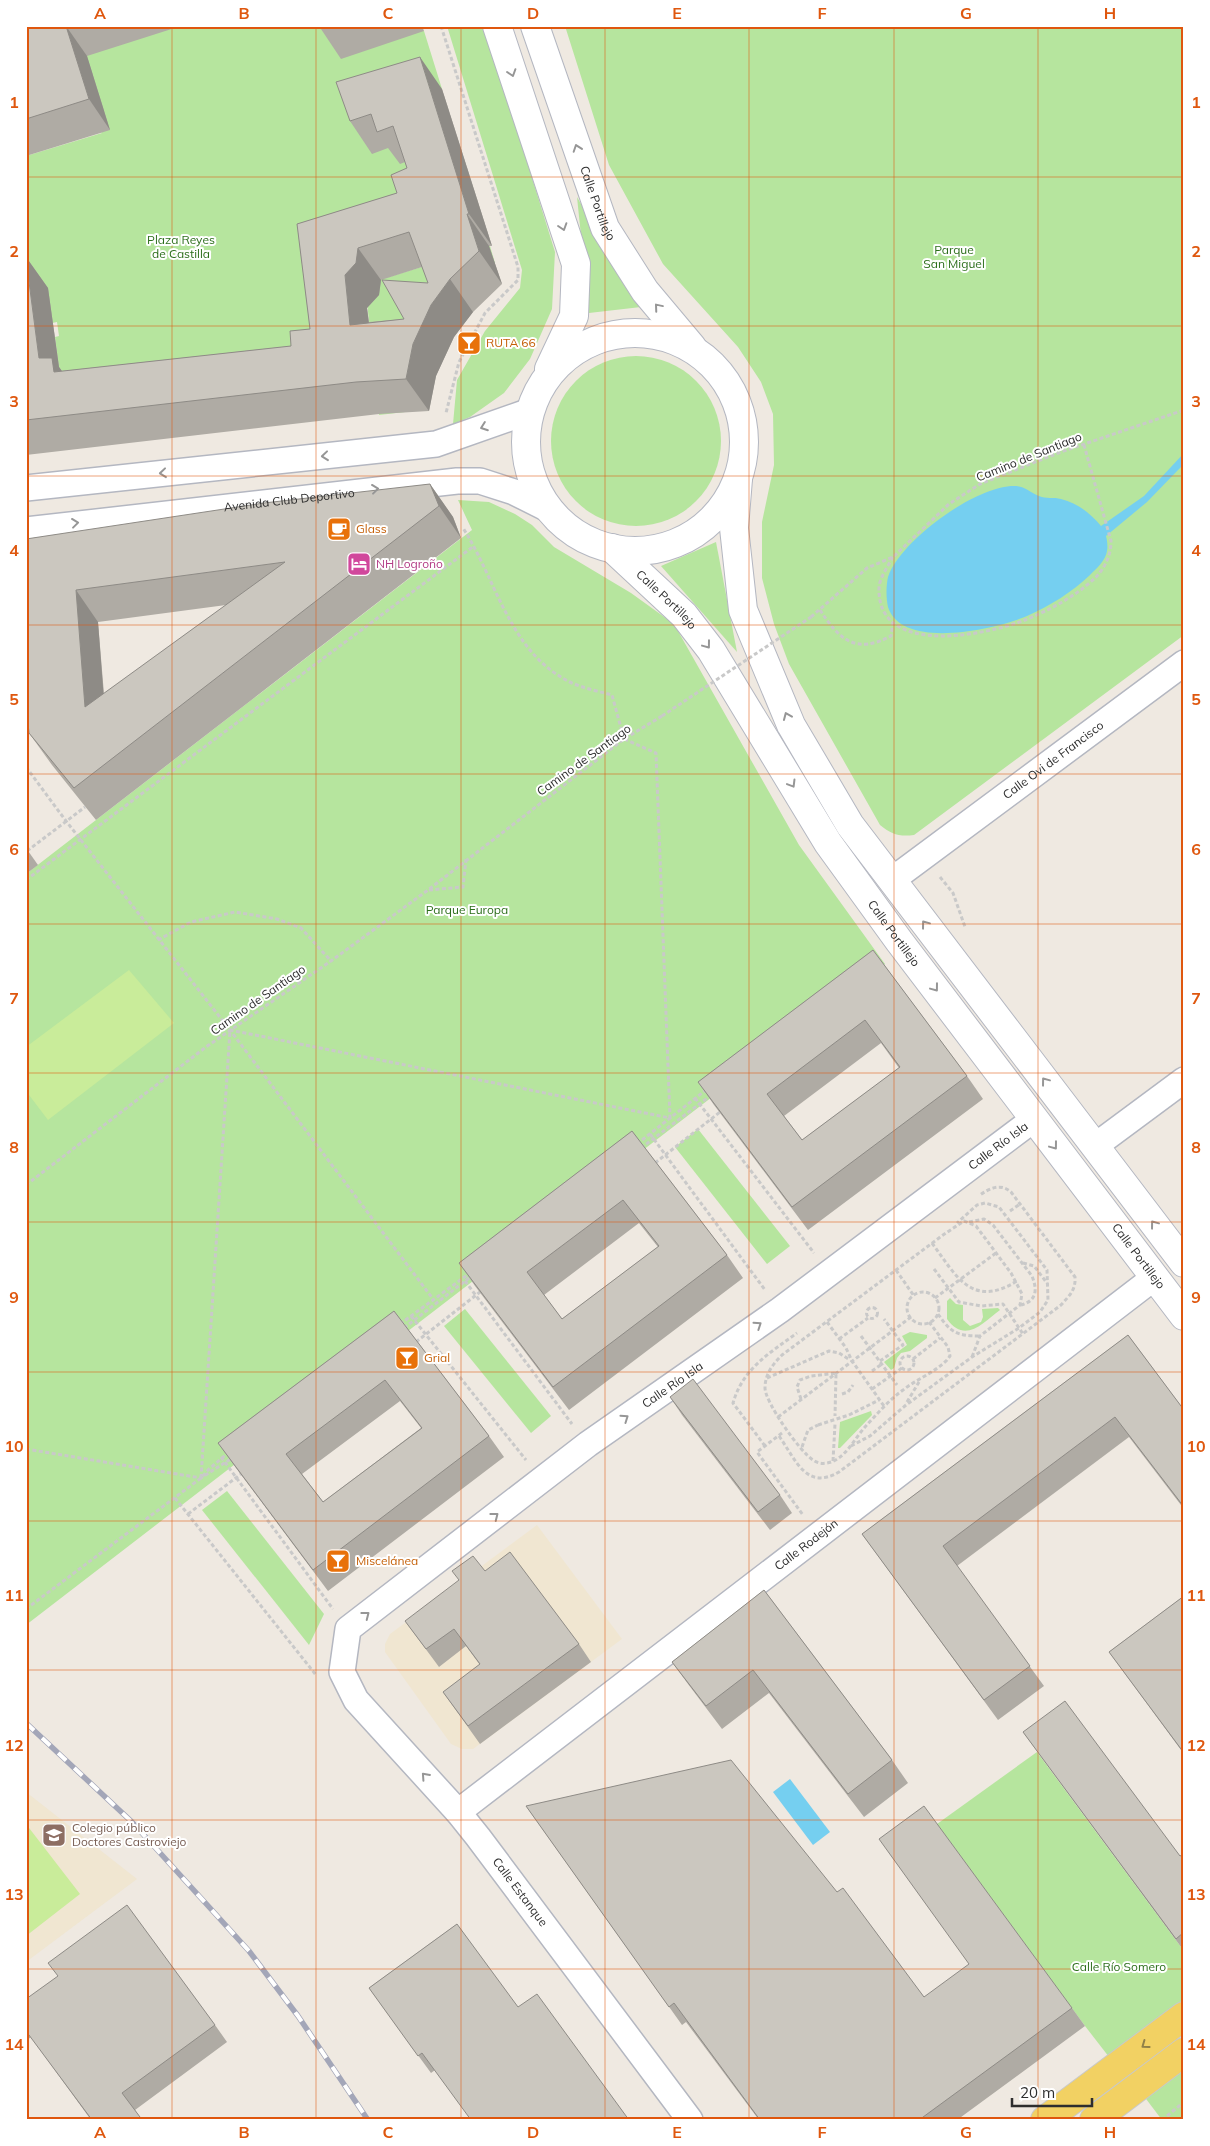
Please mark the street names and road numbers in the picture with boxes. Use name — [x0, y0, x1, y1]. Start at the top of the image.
street label: Calle Portillejo — [577, 164, 619, 243]
street label: Camino de Santiago — [974, 428, 1084, 485]
street label: Avenida Club Deportivo — [223, 485, 356, 514]
street label: Calle Portillejo — [633, 566, 700, 632]
street label: Calle Ovi de Francisco — [1000, 717, 1106, 802]
street label: Camino de Santiago — [534, 720, 634, 799]
street label: Calle Portillejo — [865, 897, 924, 969]
street label: Camino de Santiago — [207, 961, 308, 1038]
street label: Calle Río Isla — [965, 1118, 1031, 1173]
street label: Calle Portillejo — [1109, 1220, 1169, 1292]
street label: Calle Río Isla — [639, 1358, 706, 1411]
street label: Calle Rodejón — [771, 1515, 841, 1573]
street label: Calle Estanque — [490, 1854, 551, 1929]

